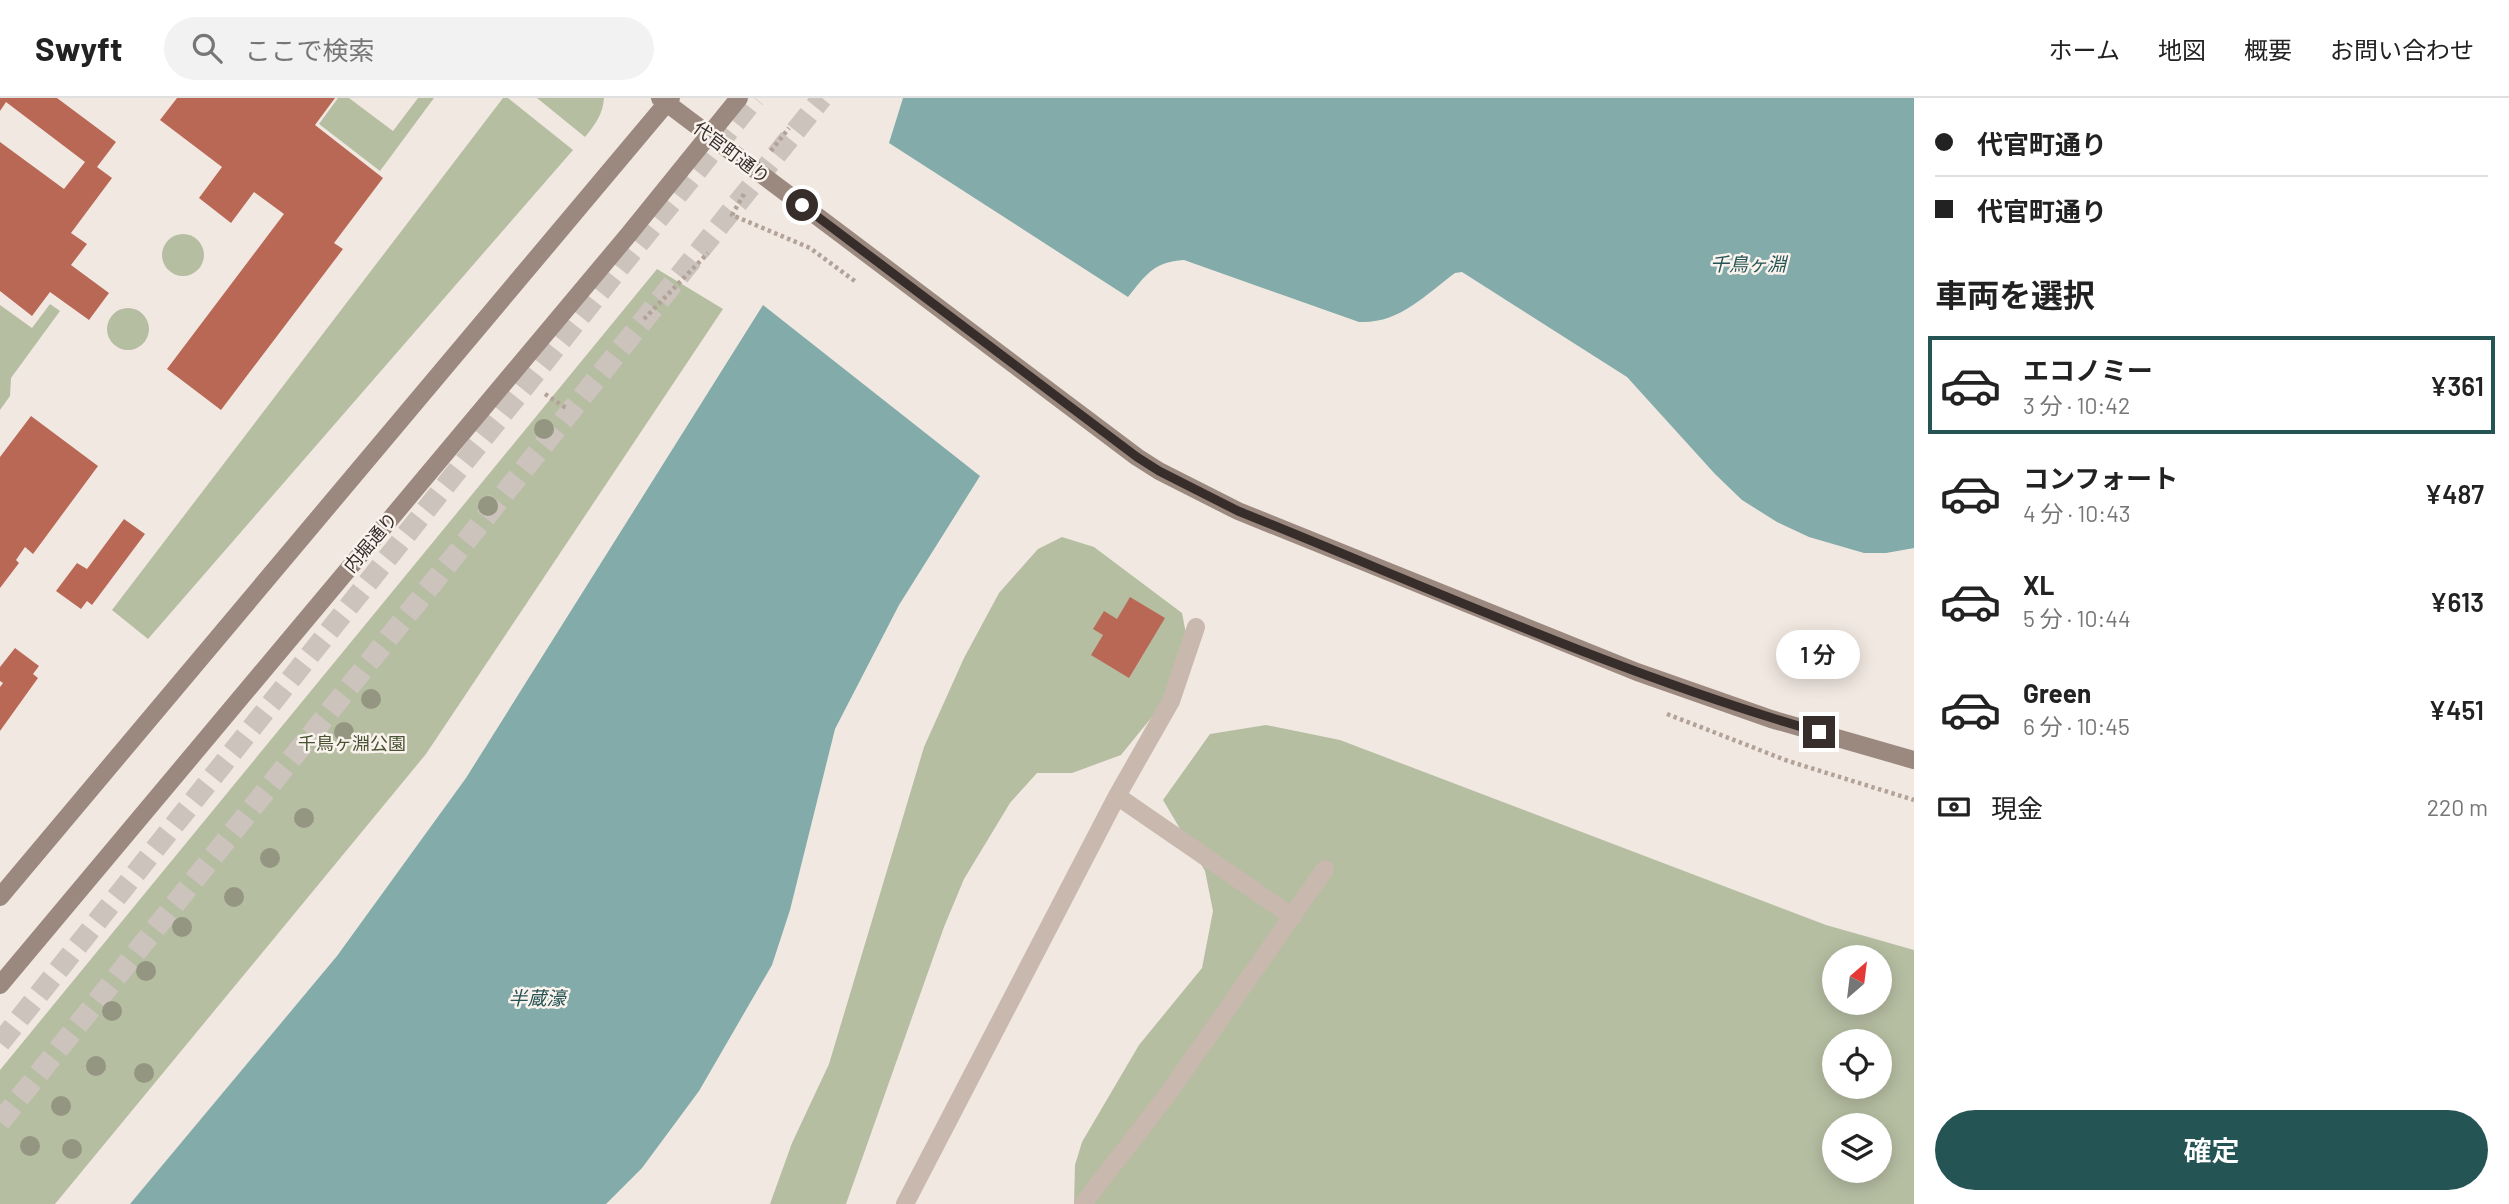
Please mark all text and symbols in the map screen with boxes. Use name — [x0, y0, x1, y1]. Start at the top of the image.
search box — [164, 17, 654, 80]
text: Swyft — [35, 28, 122, 68]
icon: search — [188, 29, 226, 67]
text: ここで検索 — [244, 34, 374, 65]
text: ホーム — [2049, 35, 2120, 64]
text: 地図 — [2158, 35, 2206, 64]
text: 概要 — [2244, 35, 2292, 64]
text: お問い合わせ — [2330, 35, 2474, 64]
street label: 代官町通り — [689, 116, 775, 188]
text: 代官町通り — [1977, 128, 2107, 159]
route start — [786, 189, 818, 221]
text: 代官町通り — [1977, 195, 2107, 226]
water label: 千鳥ヶ淵 — [1710, 252, 1789, 275]
text: 車両を選択 — [1935, 275, 2095, 313]
icon: car — [1939, 354, 2002, 417]
text: エコノミー — [2023, 354, 2153, 385]
text: ¥361 — [2430, 370, 2484, 401]
text: 3 分 · 10:42 — [2023, 391, 2130, 419]
icon: car — [1939, 462, 2002, 525]
text: コンフォート — [2023, 462, 2178, 493]
text: ¥487 — [2424, 478, 2484, 509]
text: 4 分 · 10:43 — [2023, 499, 2131, 527]
street label: 内堀通り — [338, 507, 402, 577]
text: XL — [2023, 569, 2054, 600]
icon: car — [1939, 570, 2002, 633]
text: ¥613 — [2430, 586, 2484, 617]
text: 5 分 · 10:44 — [2023, 604, 2131, 632]
callout: 1 分 — [1777, 630, 1861, 680]
text: 1 分 — [1800, 640, 1836, 668]
text: Green — [2023, 677, 2091, 708]
icon: car — [1939, 678, 2002, 741]
text: ¥451 — [2428, 694, 2484, 725]
text: 6 分 · 10:45 — [2023, 712, 2130, 740]
route end — [1803, 716, 1835, 748]
park label: 千鳥ヶ淵公園 — [298, 732, 406, 754]
icon: cash — [1935, 788, 1973, 826]
text: 現金 — [1991, 792, 2043, 823]
text: 220 m — [2427, 793, 2488, 821]
north arrow — [1822, 945, 1892, 1015]
map controls — [1822, 945, 1892, 1183]
water label: 半蔵濠 — [508, 986, 568, 1009]
button: locate — [1822, 1029, 1892, 1099]
button: 確定 — [1935, 1110, 2488, 1190]
button: layers — [1822, 1113, 1892, 1183]

